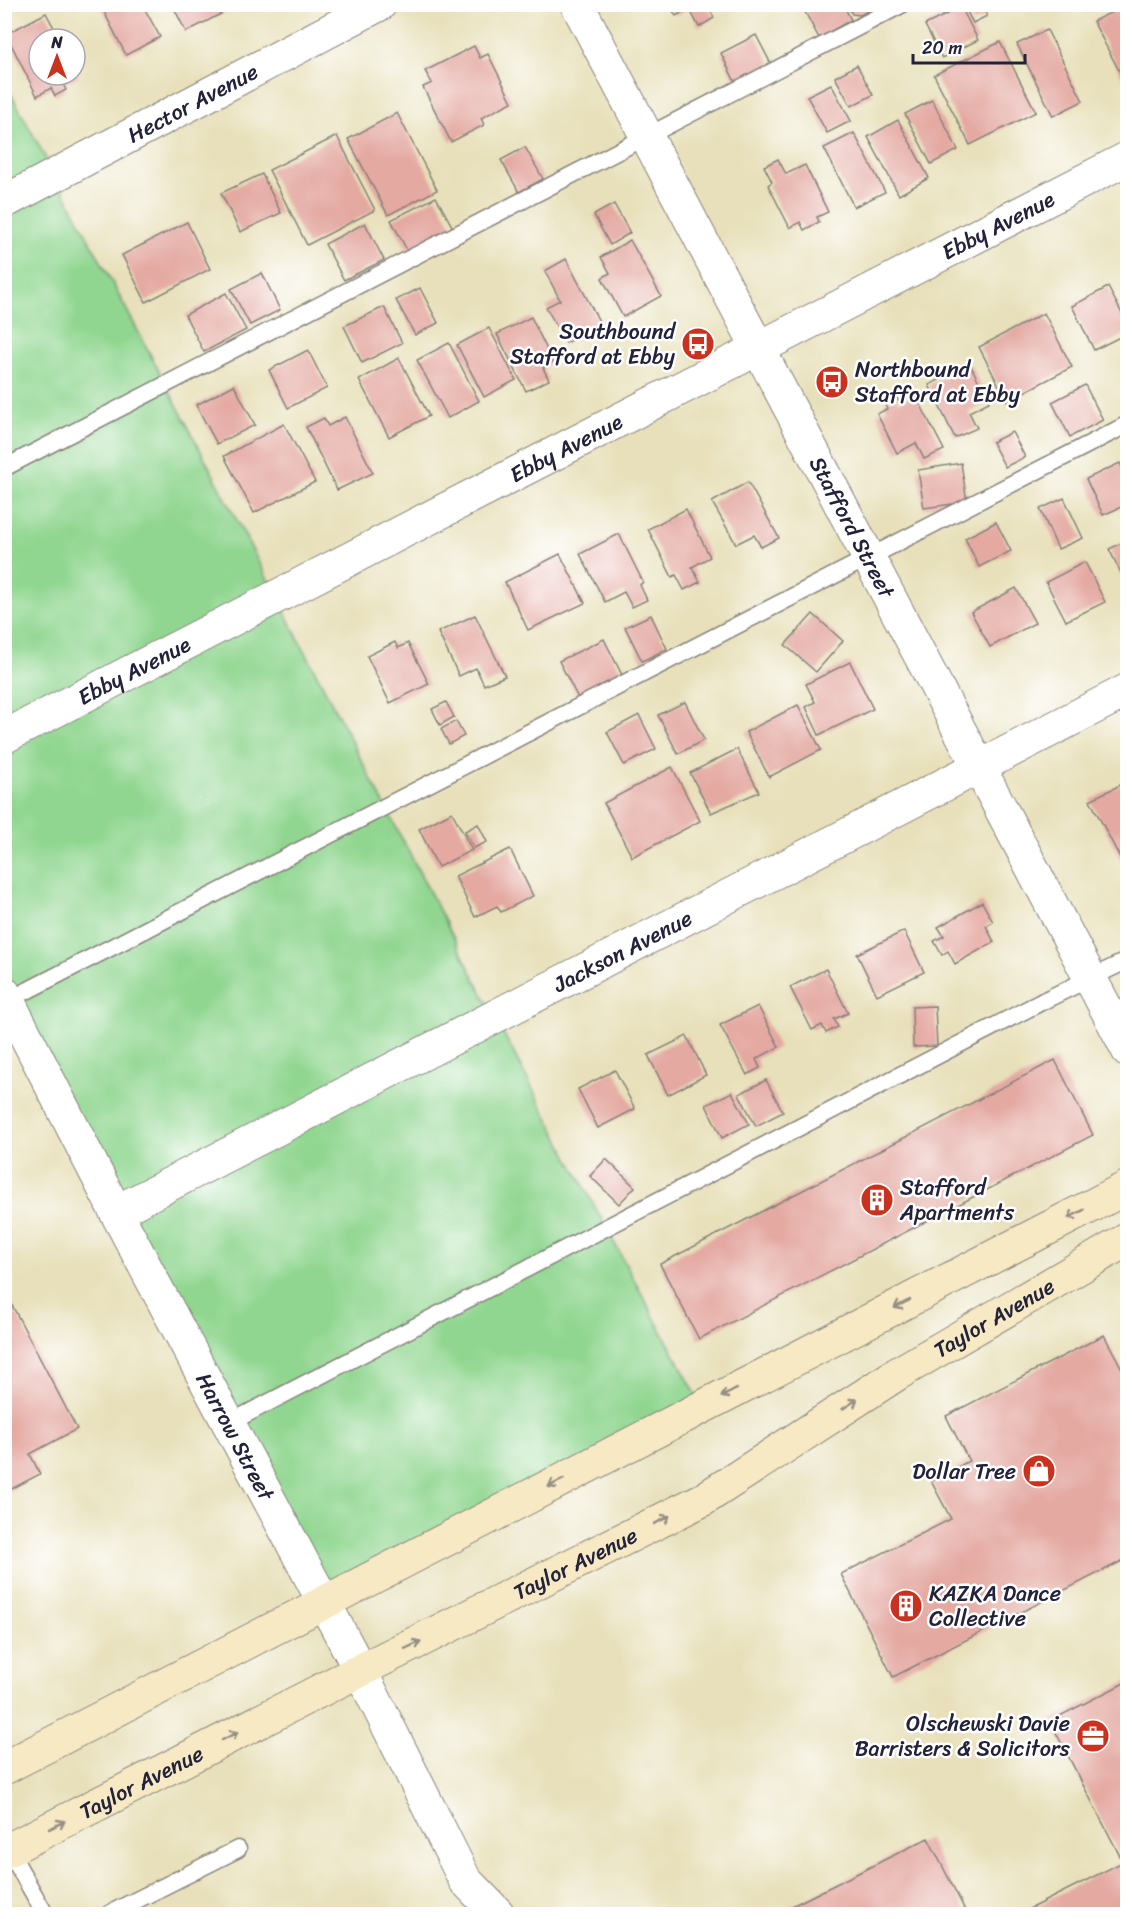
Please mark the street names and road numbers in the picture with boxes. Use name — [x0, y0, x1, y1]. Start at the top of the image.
street label: Hector Avenue — [120, 52, 265, 154]
street label: Ebby Avenue — [934, 180, 1062, 271]
street label: Ebby Avenue — [502, 402, 630, 494]
street label: Stafford Street — [798, 449, 906, 606]
street label: Ebby Avenue — [70, 625, 198, 716]
street label: Jackson Avenue — [545, 899, 699, 1004]
street label: Taylor Avenue — [926, 1267, 1062, 1369]
street label: Harrow Street — [185, 1365, 286, 1508]
street label: Taylor Avenue — [506, 1516, 645, 1611]
street label: Taylor Avenue — [72, 1734, 210, 1831]

